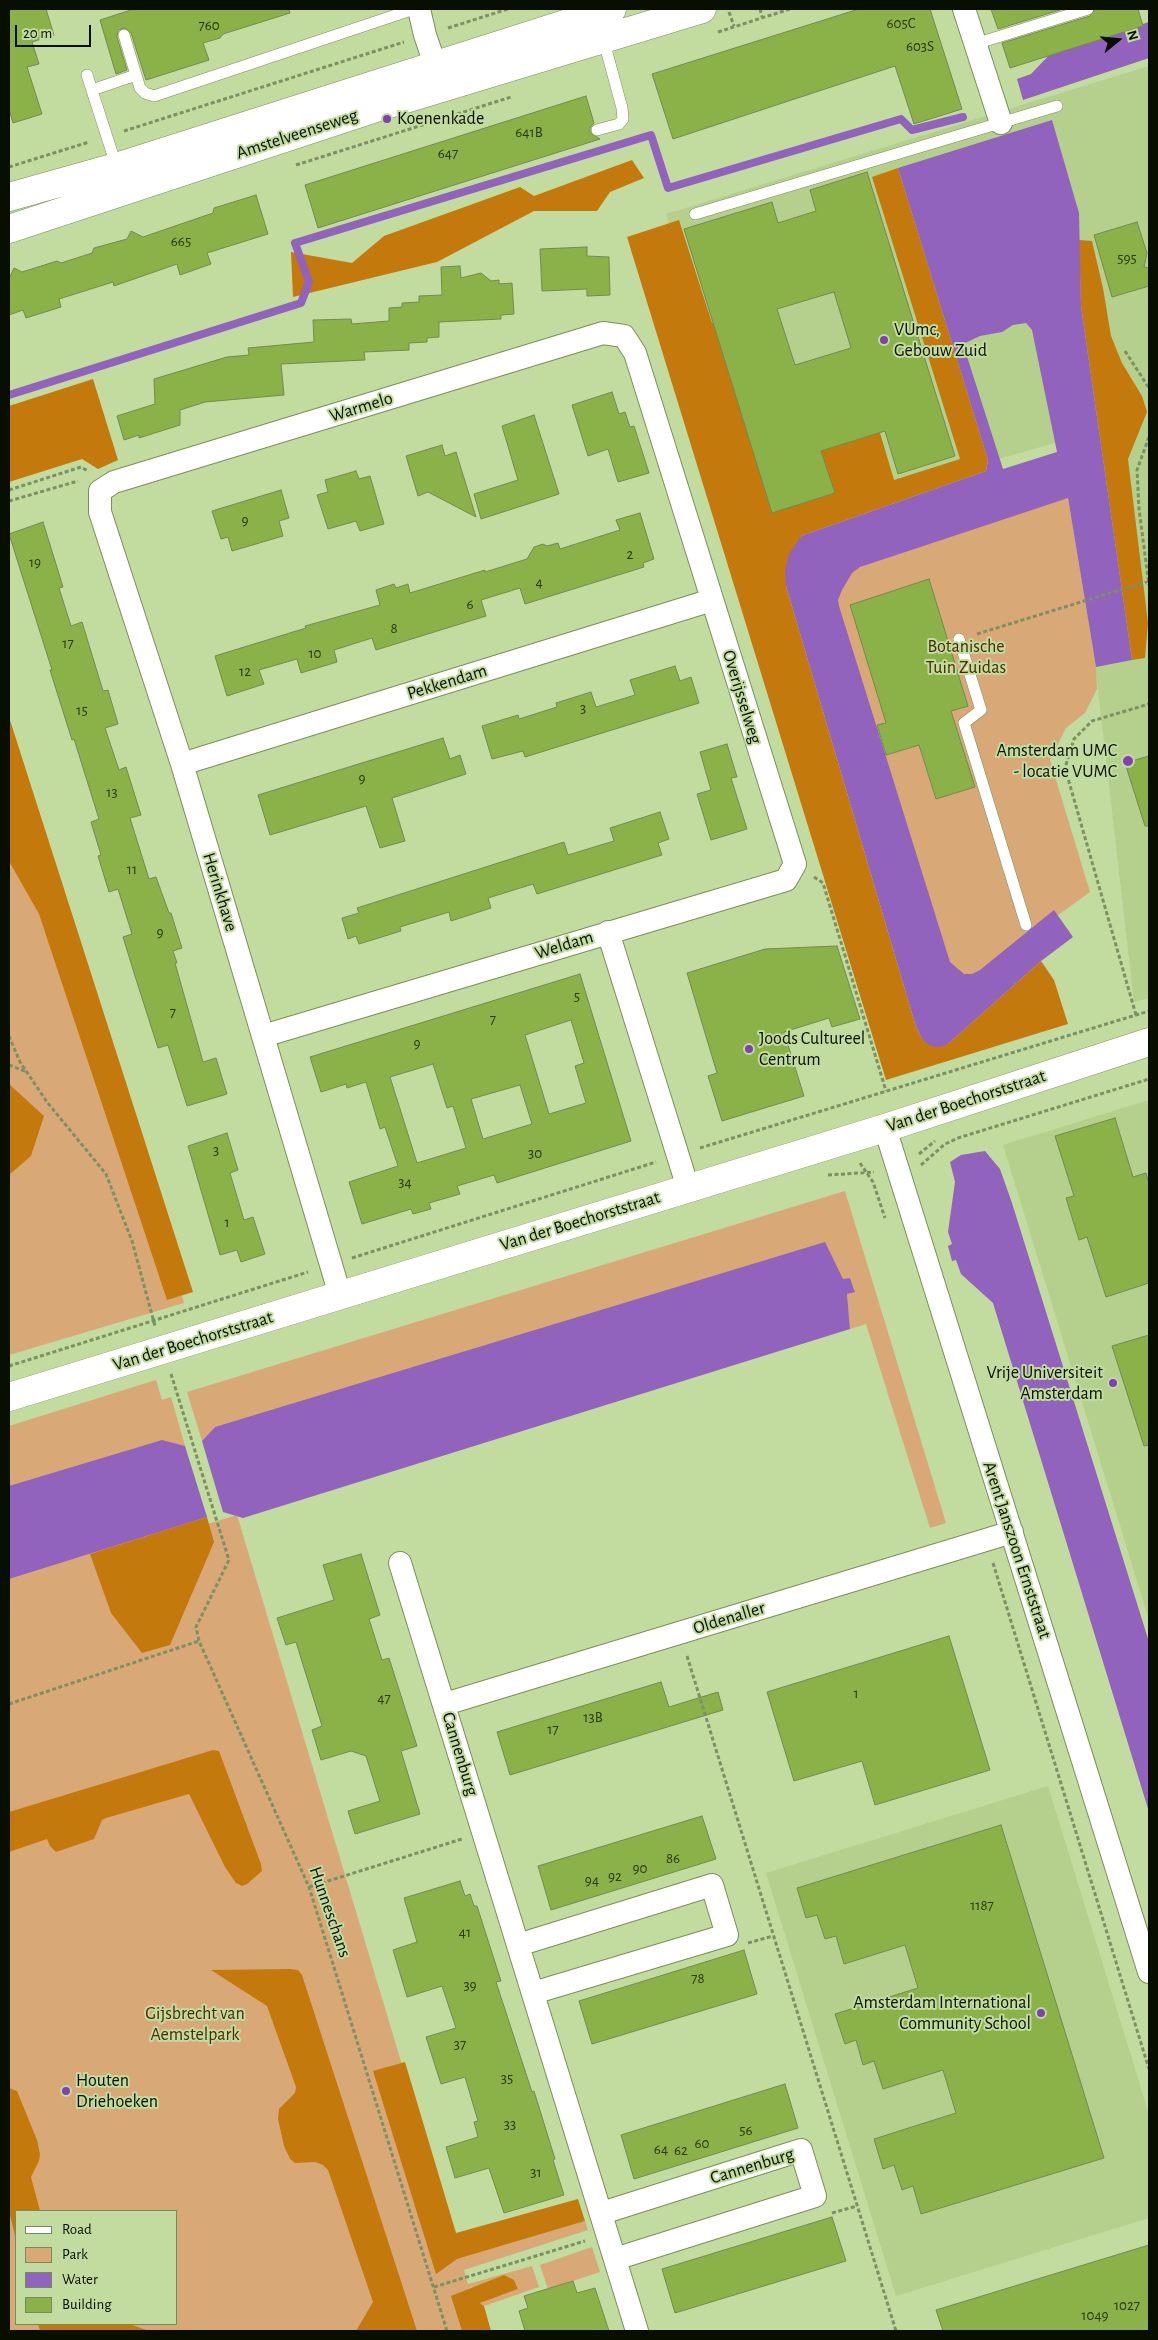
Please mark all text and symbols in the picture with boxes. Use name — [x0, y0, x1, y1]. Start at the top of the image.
house number: 605C — [886, 14, 916, 32]
scale bar — [18, 15, 94, 47]
north arrow — [1093, 15, 1143, 65]
house number: 760 — [198, 16, 220, 34]
text: 20 m — [23, 26, 52, 41]
text: N — [1124, 29, 1140, 42]
house number: 603S — [906, 37, 934, 55]
street label: Amstelveenseweg — [234, 104, 360, 164]
place label: Koenenkade — [397, 108, 484, 130]
marker: Koenenkade — [381, 113, 393, 125]
house number: 641B — [515, 123, 543, 141]
house number: 647 — [438, 144, 458, 162]
house number: 665 — [171, 232, 191, 250]
house number: 595 — [1117, 249, 1137, 267]
place label: VUmc, Gebouw Zuid — [894, 319, 987, 362]
marker: VUmc, Gebouw Zuid — [878, 334, 890, 346]
street label: Warmelo — [327, 387, 395, 427]
house number: 9 — [241, 511, 249, 529]
house number: 2 — [627, 545, 633, 563]
house number: 19 — [29, 553, 41, 571]
house number: 4 — [535, 573, 543, 591]
house number: 6 — [466, 595, 474, 613]
house number: 8 — [390, 619, 398, 637]
house number: 17 — [62, 634, 74, 652]
park label: Botanische Tuin Zuidas — [926, 636, 1006, 679]
house number: 10 — [308, 644, 322, 662]
street label: Overijsselweg — [718, 648, 766, 746]
street label: Pekkendam — [404, 660, 490, 704]
house number: 12 — [239, 662, 251, 680]
house number: 3 — [580, 699, 586, 717]
house number: 15 — [76, 701, 88, 719]
place label: Amsterdam UMC - locatie VUMC — [996, 740, 1117, 782]
marker: Amsterdam UMC - locatie VUMC — [1121, 754, 1135, 768]
house number: 9 — [358, 769, 366, 787]
house number: 13 — [106, 783, 118, 801]
street label: Herinkhave — [198, 850, 242, 934]
house number: 11 — [127, 860, 137, 878]
house number: 9 — [156, 923, 164, 941]
street label: Weldam — [532, 926, 596, 964]
house number: 5 — [574, 987, 580, 1005]
house number: 7 — [170, 1003, 176, 1021]
house number: 7 — [490, 1010, 496, 1028]
place label: Joods Cultureel Centrum — [759, 1028, 865, 1070]
house number: 9 — [413, 1034, 421, 1052]
marker: Joods Cultureel Centrum — [743, 1043, 755, 1055]
street label: Van der Boechorststraat — [884, 1065, 1048, 1137]
house number: 3 — [213, 1141, 219, 1159]
house number: 30 — [528, 1144, 542, 1162]
house number: 34 — [398, 1173, 412, 1191]
street label: Van der Boechorststraat — [497, 1186, 663, 1256]
house number: 1 — [224, 1213, 230, 1231]
street label: Van der Boechorststraat — [110, 1306, 276, 1376]
place label: Vrije Universiteit Amsterdam — [987, 1362, 1103, 1405]
marker: Vrije Universiteit Amsterdam — [1107, 1377, 1119, 1389]
street label: Arent Janszoon Ernststraat — [978, 1459, 1056, 1641]
street label: Oldenaller — [690, 1597, 768, 1639]
house number: 1 — [853, 1684, 859, 1702]
house number: 47 — [377, 1689, 391, 1707]
house number: 13B — [583, 1708, 603, 1726]
street label: Cannenburg — [437, 1710, 483, 1798]
house number: 17 — [547, 1720, 559, 1738]
house number: 86 — [666, 1849, 680, 1867]
house number: 90 — [633, 1859, 647, 1877]
street label: Hunneschans — [304, 1864, 356, 1960]
house number: 92 — [608, 1867, 622, 1885]
house number: 94 — [585, 1871, 599, 1889]
house number: 1187 — [970, 1896, 994, 1914]
house number: 41 — [459, 1923, 471, 1941]
house number: 78 — [691, 1969, 705, 1987]
house number: 39 — [463, 1976, 477, 1994]
place label: Amsterdam International Community School — [853, 1992, 1031, 2035]
park label: Gijsbrecht van Aemstelpark — [145, 2003, 245, 2046]
marker: Amsterdam International Community School — [1035, 2007, 1047, 2019]
house number: 37 — [454, 2035, 466, 2053]
house number: 35 — [501, 2069, 513, 2087]
place label: Houten Driehoeken — [76, 2070, 158, 2112]
marker: Houten Driehoeken — [60, 2085, 72, 2097]
house number: 33 — [504, 2115, 516, 2133]
house number: 56 — [739, 2121, 753, 2139]
house number: 60 — [695, 2134, 709, 2152]
house number: 64 — [654, 2140, 668, 2158]
house number: 62 — [674, 2141, 688, 2159]
street label: Cannenburg — [708, 2143, 796, 2189]
house number: 31 — [530, 2163, 542, 2181]
legend — [15, 2210, 178, 2325]
text: Road — [62, 2222, 92, 2237]
text: Park — [62, 2247, 88, 2262]
text: Water — [62, 2272, 98, 2287]
house number: 1027 — [1114, 2296, 1140, 2314]
text: Building — [62, 2297, 112, 2312]
house number: 1049 — [1081, 2306, 1109, 2324]

